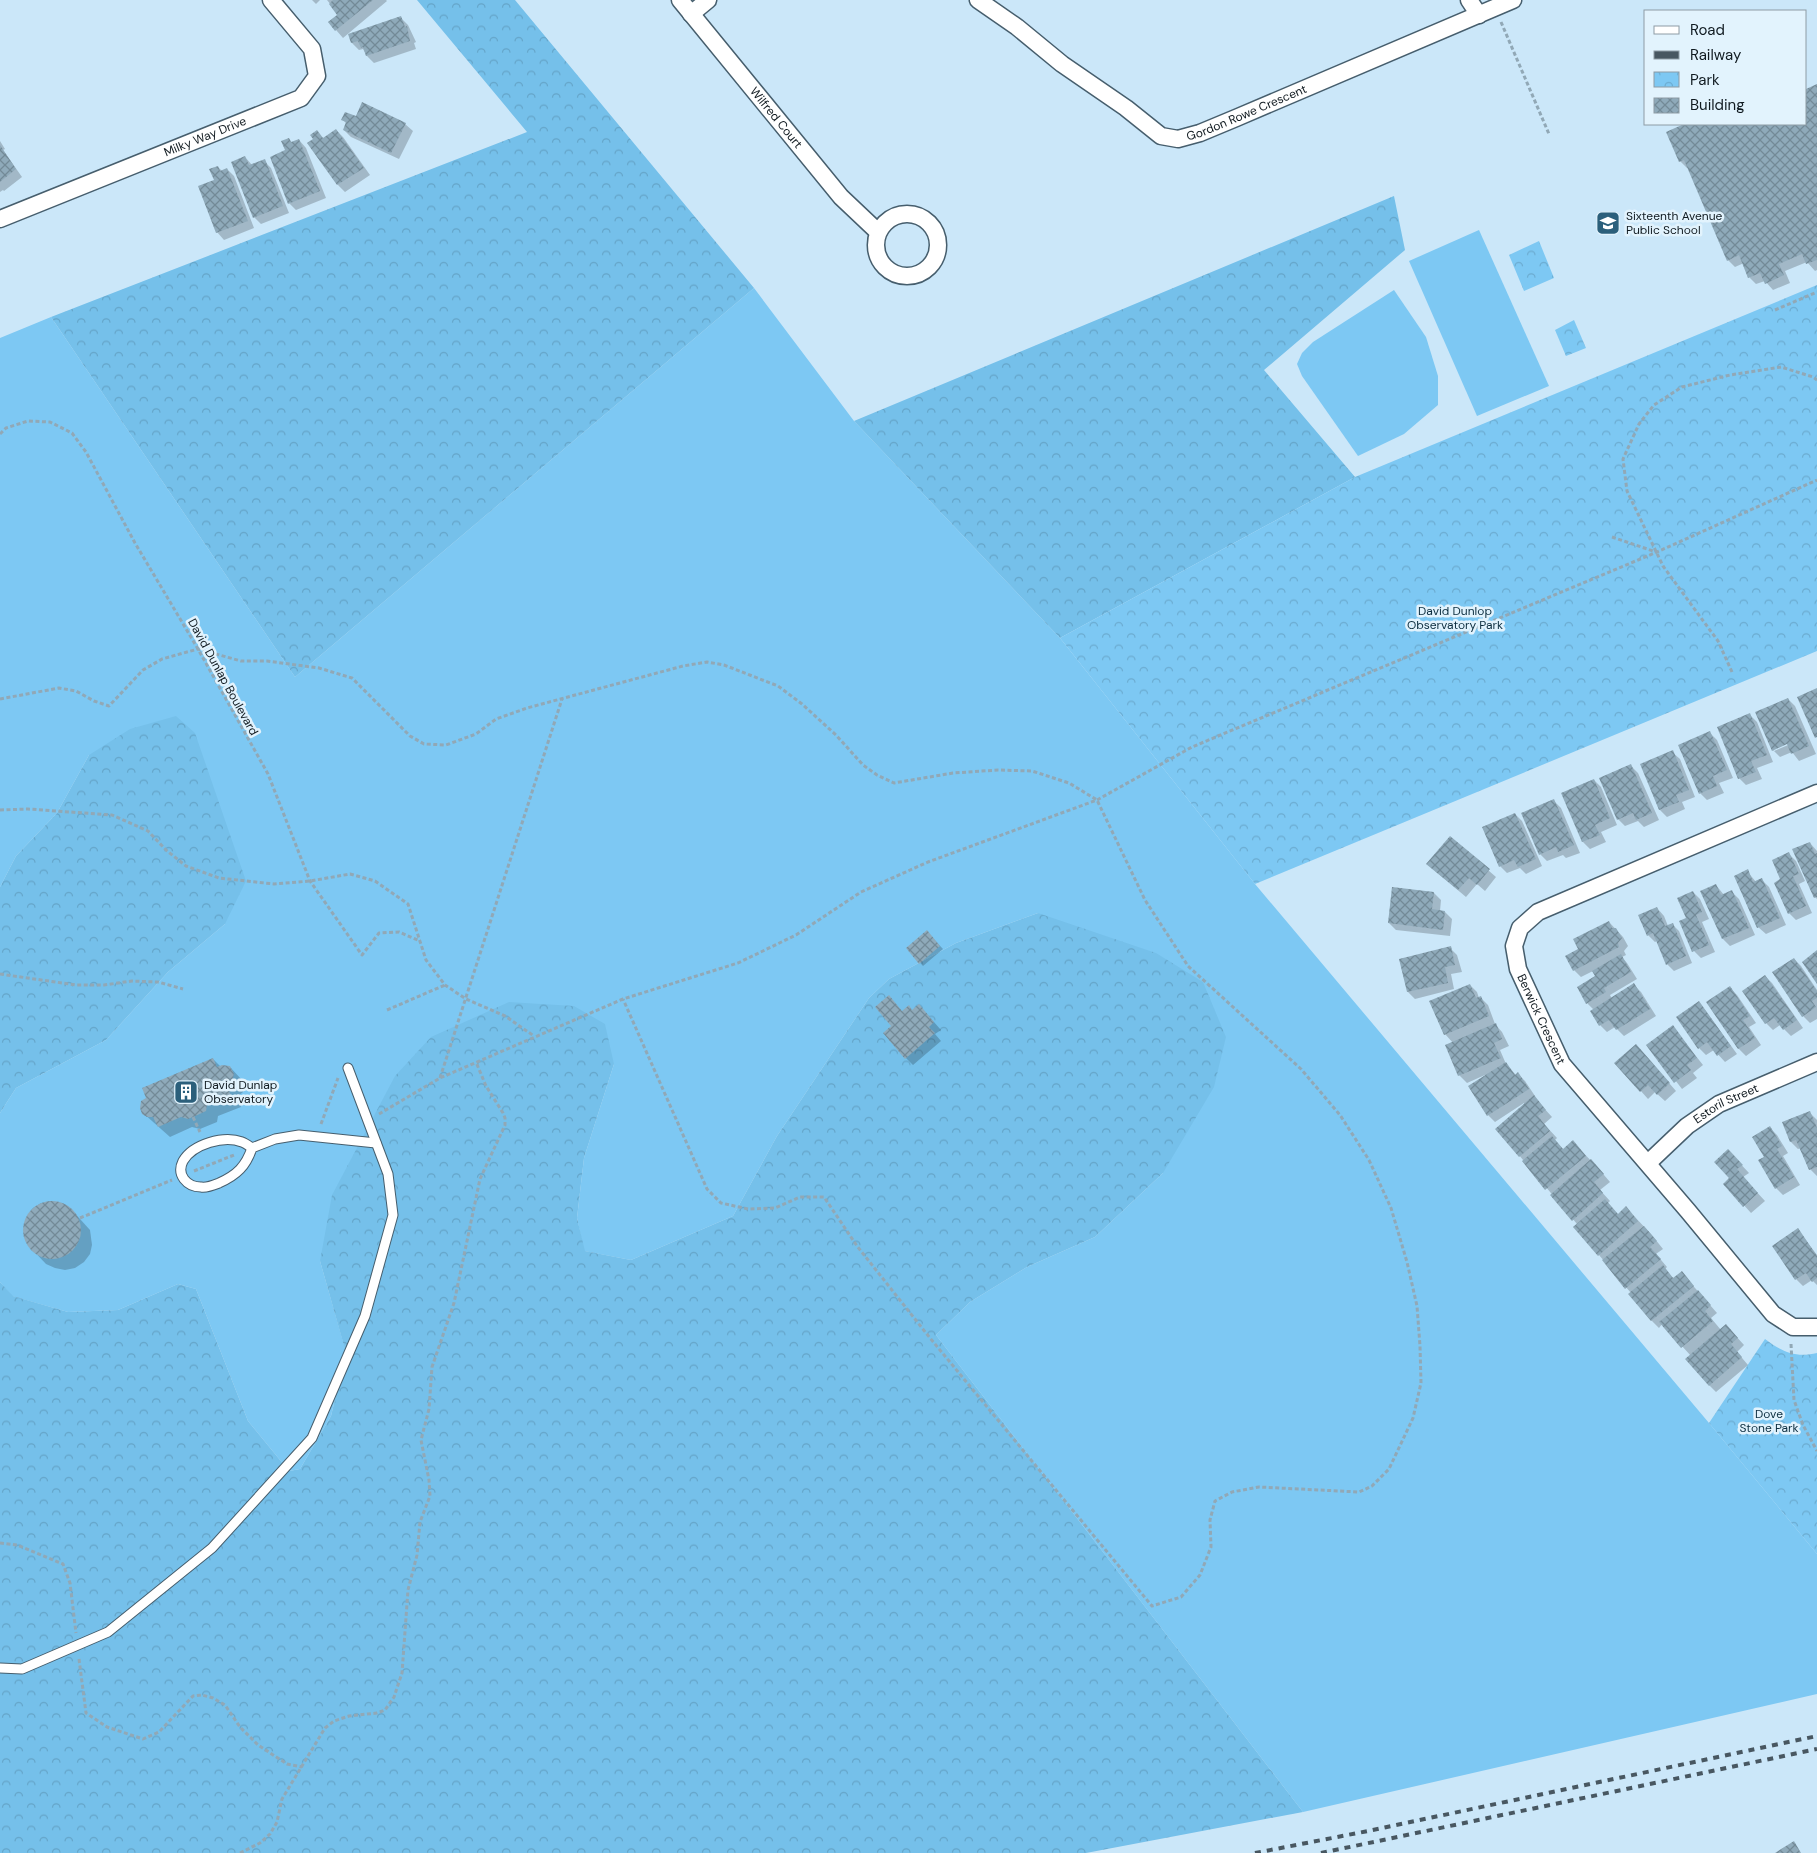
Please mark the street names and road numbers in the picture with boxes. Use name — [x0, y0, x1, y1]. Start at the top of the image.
street label: Gordon Rowe Crescent — [1185, 81, 1309, 144]
street label: Wilfred Court — [746, 84, 806, 152]
street label: Milky Way Drive — [162, 113, 249, 160]
street label: David Dunlap Boulevard — [184, 616, 262, 738]
street label: Berwick Crescent — [1513, 971, 1569, 1067]
street label: Estoril Street — [1690, 1080, 1761, 1127]

